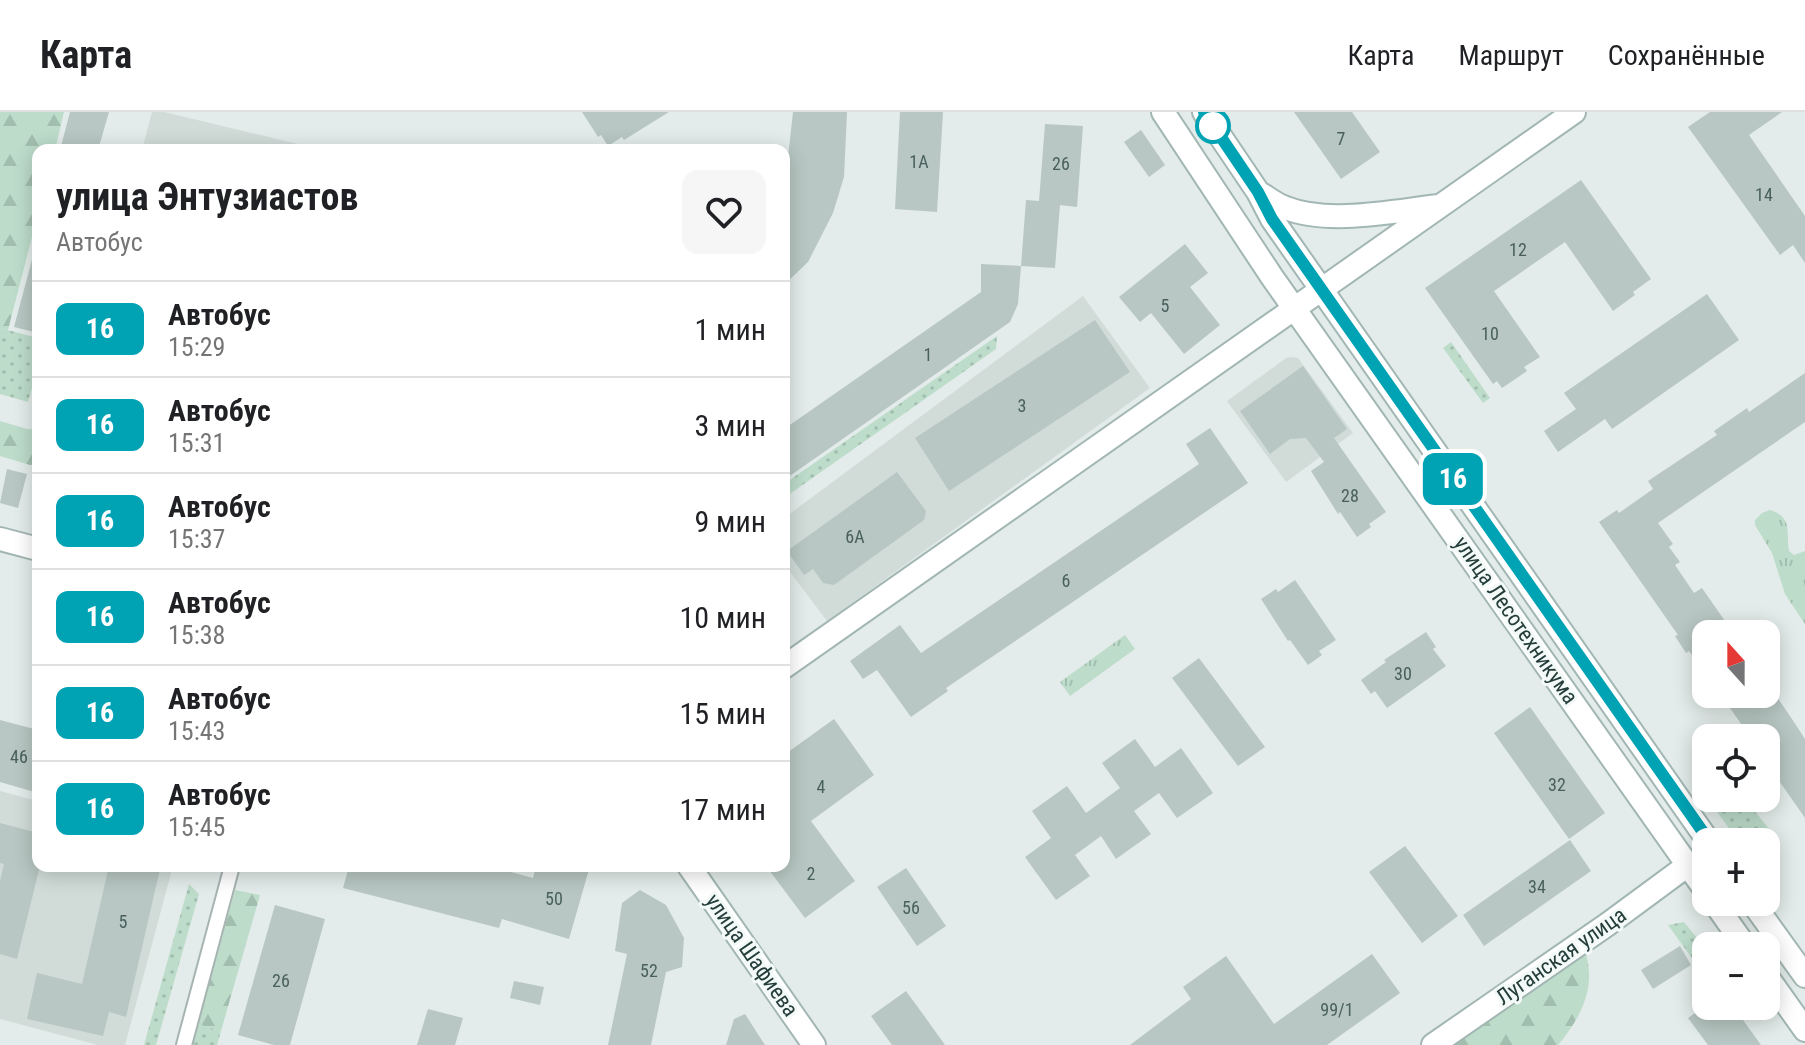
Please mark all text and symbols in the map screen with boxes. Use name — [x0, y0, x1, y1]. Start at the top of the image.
text: Карта — [40, 33, 132, 77]
text: Карта — [1348, 39, 1414, 72]
text: Маршрут — [1458, 39, 1564, 72]
text: Сохранённые — [1608, 39, 1765, 72]
unlabelled marker — [1196, 109, 1230, 143]
house number: 7 — [1337, 128, 1346, 149]
house number: 1А — [909, 151, 929, 172]
house number: 26 — [1052, 153, 1070, 174]
button: heart — [682, 170, 766, 254]
text: улица Энтузиастов — [56, 175, 358, 219]
house number: 14 — [1755, 184, 1773, 205]
text: Автобус — [56, 227, 143, 257]
house number: 12 — [1509, 239, 1527, 260]
house number: 5 — [1161, 295, 1170, 316]
text: Автобус — [168, 297, 271, 332]
text: 16 — [86, 312, 114, 345]
text: 1 мин — [694, 312, 766, 347]
house number: 10 — [1481, 323, 1499, 344]
text: 15:29 — [168, 332, 225, 362]
house number: 1 — [924, 344, 932, 365]
text: Автобус — [168, 393, 271, 428]
house number: 3 — [1018, 395, 1026, 416]
text: 16 — [86, 408, 114, 441]
text: 3 мин — [694, 408, 766, 443]
text: 15:31 — [168, 428, 225, 458]
line badge: 16 — [1417, 453, 1489, 505]
text: 16 — [1439, 462, 1467, 495]
house number: 28 — [1341, 485, 1359, 506]
text: Автобус — [168, 489, 271, 524]
text: 16 — [86, 504, 114, 537]
text: 9 мин — [694, 504, 766, 539]
text: 15:37 — [168, 524, 225, 554]
house number: 6А — [845, 526, 865, 547]
street label: улица Лесотехникума — [1449, 532, 1583, 708]
house number: 6 — [1062, 570, 1070, 591]
text: Автобус — [168, 585, 271, 620]
text: 16 — [86, 600, 114, 633]
text: 10 мин — [680, 600, 766, 635]
text: 15:38 — [168, 620, 225, 650]
north arrow — [1692, 620, 1780, 708]
map controls — [1692, 620, 1780, 1020]
house number: 30 — [1394, 663, 1412, 684]
text: Автобус — [168, 681, 271, 716]
text: 16 — [86, 696, 114, 729]
text: 15 мин — [680, 696, 766, 731]
text: 15:43 — [168, 716, 225, 746]
button: locate — [1692, 724, 1780, 812]
house number: 46 — [10, 746, 28, 767]
house number: 32 — [1548, 774, 1566, 795]
house number: 4 — [817, 776, 826, 797]
text: Автобус — [168, 777, 271, 812]
text: 16 — [86, 792, 114, 825]
text: 17 мин — [680, 792, 766, 827]
text: 15:45 — [168, 812, 225, 842]
button: + — [1692, 828, 1780, 916]
house number: 2 — [807, 863, 816, 884]
house number: 34 — [1528, 876, 1546, 897]
house number: 50 — [545, 888, 563, 909]
street label: улица Шафиева — [701, 889, 803, 1021]
house number: 56 — [902, 897, 920, 918]
street label: Луганская улица — [1491, 902, 1631, 1010]
house number: 5 — [119, 911, 128, 932]
button: − — [1692, 932, 1780, 1020]
house number: 52 — [640, 960, 658, 981]
house number: 26 — [272, 970, 290, 991]
house number: 99/1 — [1320, 999, 1354, 1020]

